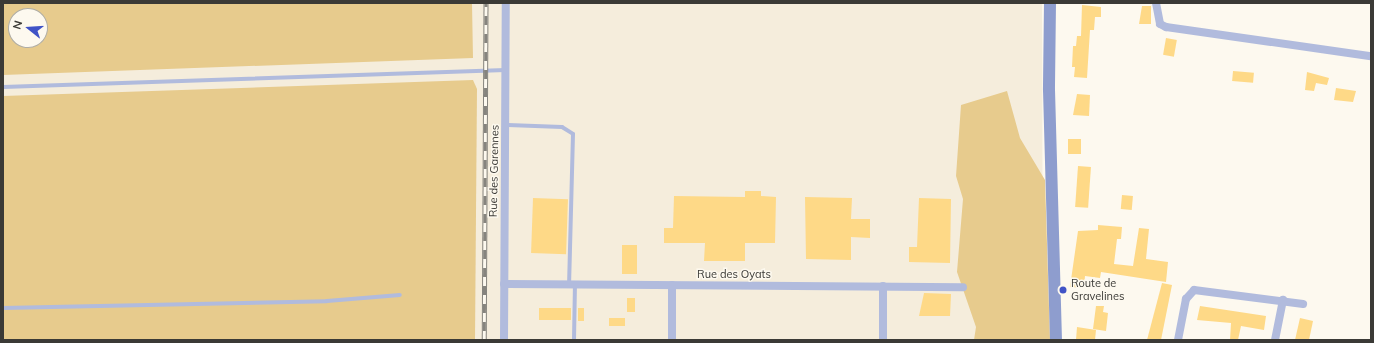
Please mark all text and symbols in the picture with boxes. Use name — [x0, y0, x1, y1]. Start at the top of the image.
north arrow — [8, 8, 48, 48]
text: N — [10, 19, 25, 31]
street label: Rue des Garennes — [487, 125, 501, 217]
street label: Rue des Oyats — [697, 267, 771, 281]
place label: Route de Gravelines — [1071, 277, 1124, 303]
marker: Route de Gravelines — [1058, 285, 1068, 295]

